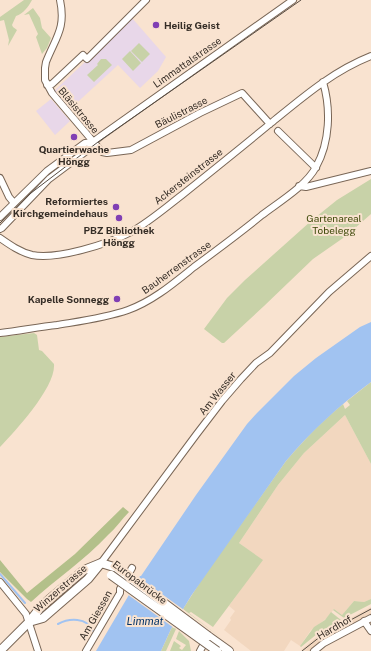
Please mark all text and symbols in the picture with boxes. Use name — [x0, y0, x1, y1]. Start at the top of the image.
place label: Heilig Geist — [164, 19, 220, 31]
marker: Heilig Geist — [151, 20, 161, 30]
street label: Limmattalstrasse — [151, 34, 224, 90]
street label: Bläsistrasse — [56, 84, 102, 136]
street label: Bäulistrasse — [153, 93, 210, 130]
marker: Quartierwache Höngg — [69, 132, 79, 142]
place label: Quartierwache Höngg — [39, 143, 110, 167]
street label: Ackersteinstrasse — [151, 145, 225, 206]
place label: Reformiertes Kirchgemeindehaus — [13, 195, 108, 219]
marker: Reformiertes Kirchgemeindehaus — [111, 202, 121, 212]
park label: Gartenareal Tobelegg — [306, 212, 362, 236]
marker: PBZ Bibliothek Höngg — [114, 213, 124, 223]
place label: PBZ Bibliothek Höngg — [84, 224, 155, 248]
street label: Bauherrenstrasse — [139, 238, 213, 296]
place label: Kapelle Sonnegg — [28, 293, 110, 305]
marker: Kapelle Sonnegg — [112, 294, 122, 304]
street label: Am Wasser — [196, 369, 238, 417]
street label: Europabrücke — [110, 558, 170, 607]
street label: Winzerstrasse — [31, 562, 89, 614]
street label: Am Giessen — [76, 588, 114, 642]
street label: Hardhof — [314, 612, 354, 642]
water label: Limmat — [127, 615, 164, 627]

